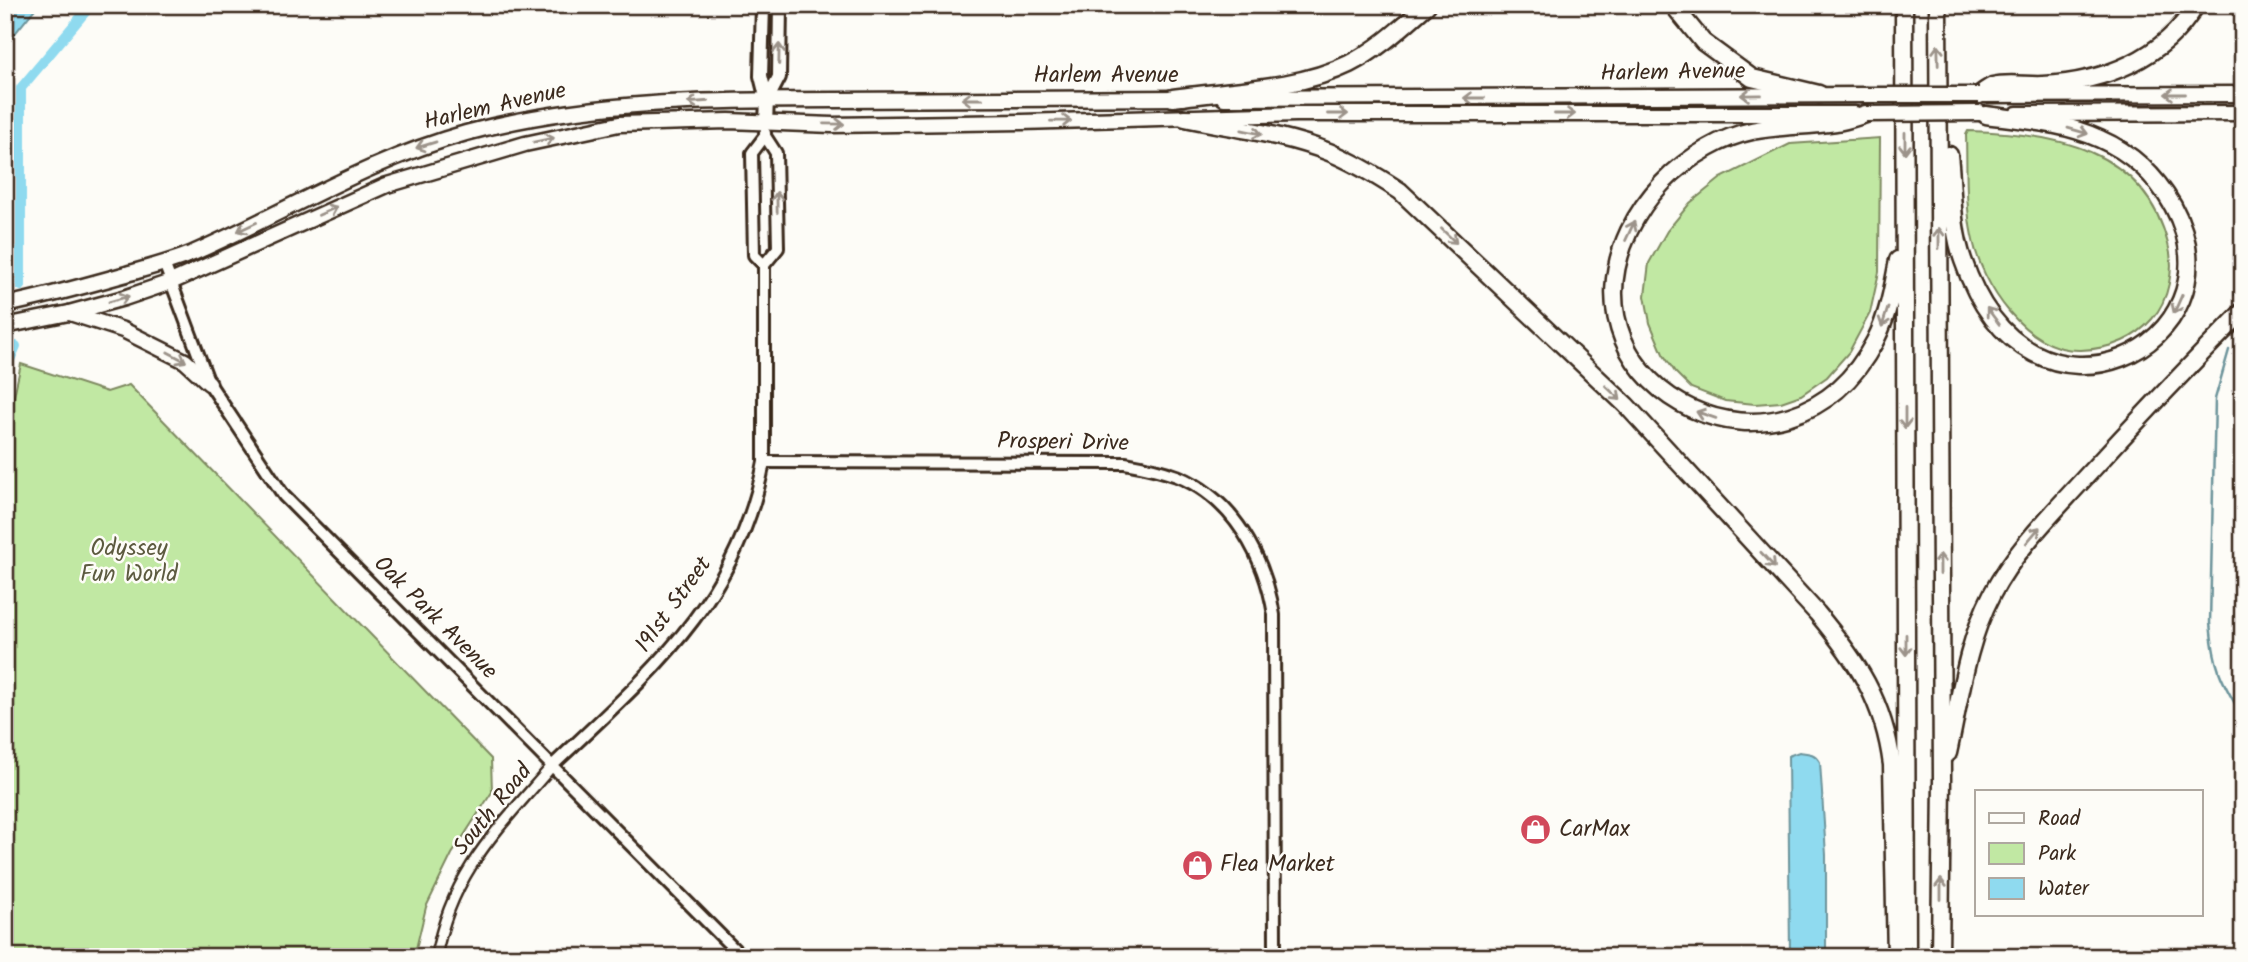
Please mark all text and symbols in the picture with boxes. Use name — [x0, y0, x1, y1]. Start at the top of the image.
one-way arrow — [773, 43, 786, 66]
one-way arrow — [1932, 44, 1945, 67]
street label: Harlem Avenue — [1600, 54, 1746, 92]
street label: Harlem Avenue — [1033, 58, 1179, 94]
street label: Harlem Avenue — [420, 73, 570, 141]
one-way arrow — [2163, 87, 2186, 101]
one-way arrow — [1740, 88, 1763, 102]
one-way arrow — [1463, 91, 1486, 105]
one-way arrow — [961, 92, 984, 106]
one-way arrow — [688, 96, 710, 109]
one-way arrow — [1326, 107, 1349, 121]
one-way arrow — [1553, 107, 1576, 121]
one-way arrow — [1050, 115, 1073, 128]
one-way arrow — [822, 117, 845, 131]
one-way arrow — [2066, 125, 2088, 138]
one-way arrow — [1240, 126, 1263, 140]
one-way arrow — [1898, 131, 1911, 154]
one-way arrow — [532, 133, 555, 146]
one-way arrow — [415, 140, 437, 153]
one-way arrow — [770, 190, 784, 213]
one-way arrow — [317, 204, 339, 217]
one-way arrow — [237, 221, 258, 234]
one-way arrow — [1624, 221, 1637, 242]
one-way arrow — [1440, 227, 1457, 244]
one-way arrow — [1932, 227, 1946, 250]
one-way arrow — [107, 292, 130, 305]
one-way arrow — [2171, 293, 2184, 314]
one-way arrow — [1878, 306, 1890, 328]
one-way arrow — [1986, 307, 2001, 326]
one-way arrow — [166, 350, 186, 364]
one-way arrow — [1605, 384, 1622, 401]
one-way arrow — [1898, 406, 1912, 429]
one-way arrow — [1696, 408, 1718, 420]
street label: Prosperi Drive — [997, 424, 1129, 462]
one-way arrow — [2025, 527, 2041, 545]
park label: Odyssey Fun World — [80, 531, 178, 593]
street label: Oak Park Avenue — [364, 547, 506, 689]
street label: 191st Street — [627, 548, 722, 661]
one-way arrow — [1760, 551, 1776, 569]
one-way arrow — [1933, 552, 1947, 575]
one-way arrow — [1899, 633, 1913, 656]
street label: South Road — [444, 755, 542, 864]
legend — [1975, 790, 2202, 916]
text: Road — [2038, 803, 2081, 836]
place label: CarMax — [1559, 812, 1631, 848]
shop icon: CarMax — [1519, 813, 1553, 847]
text: Park — [2038, 838, 2076, 871]
place label: Flea Market — [1220, 847, 1336, 883]
shop icon: Flea Market — [1180, 848, 1214, 882]
text: Water — [2038, 873, 2090, 906]
one-way arrow — [1934, 877, 1948, 900]

